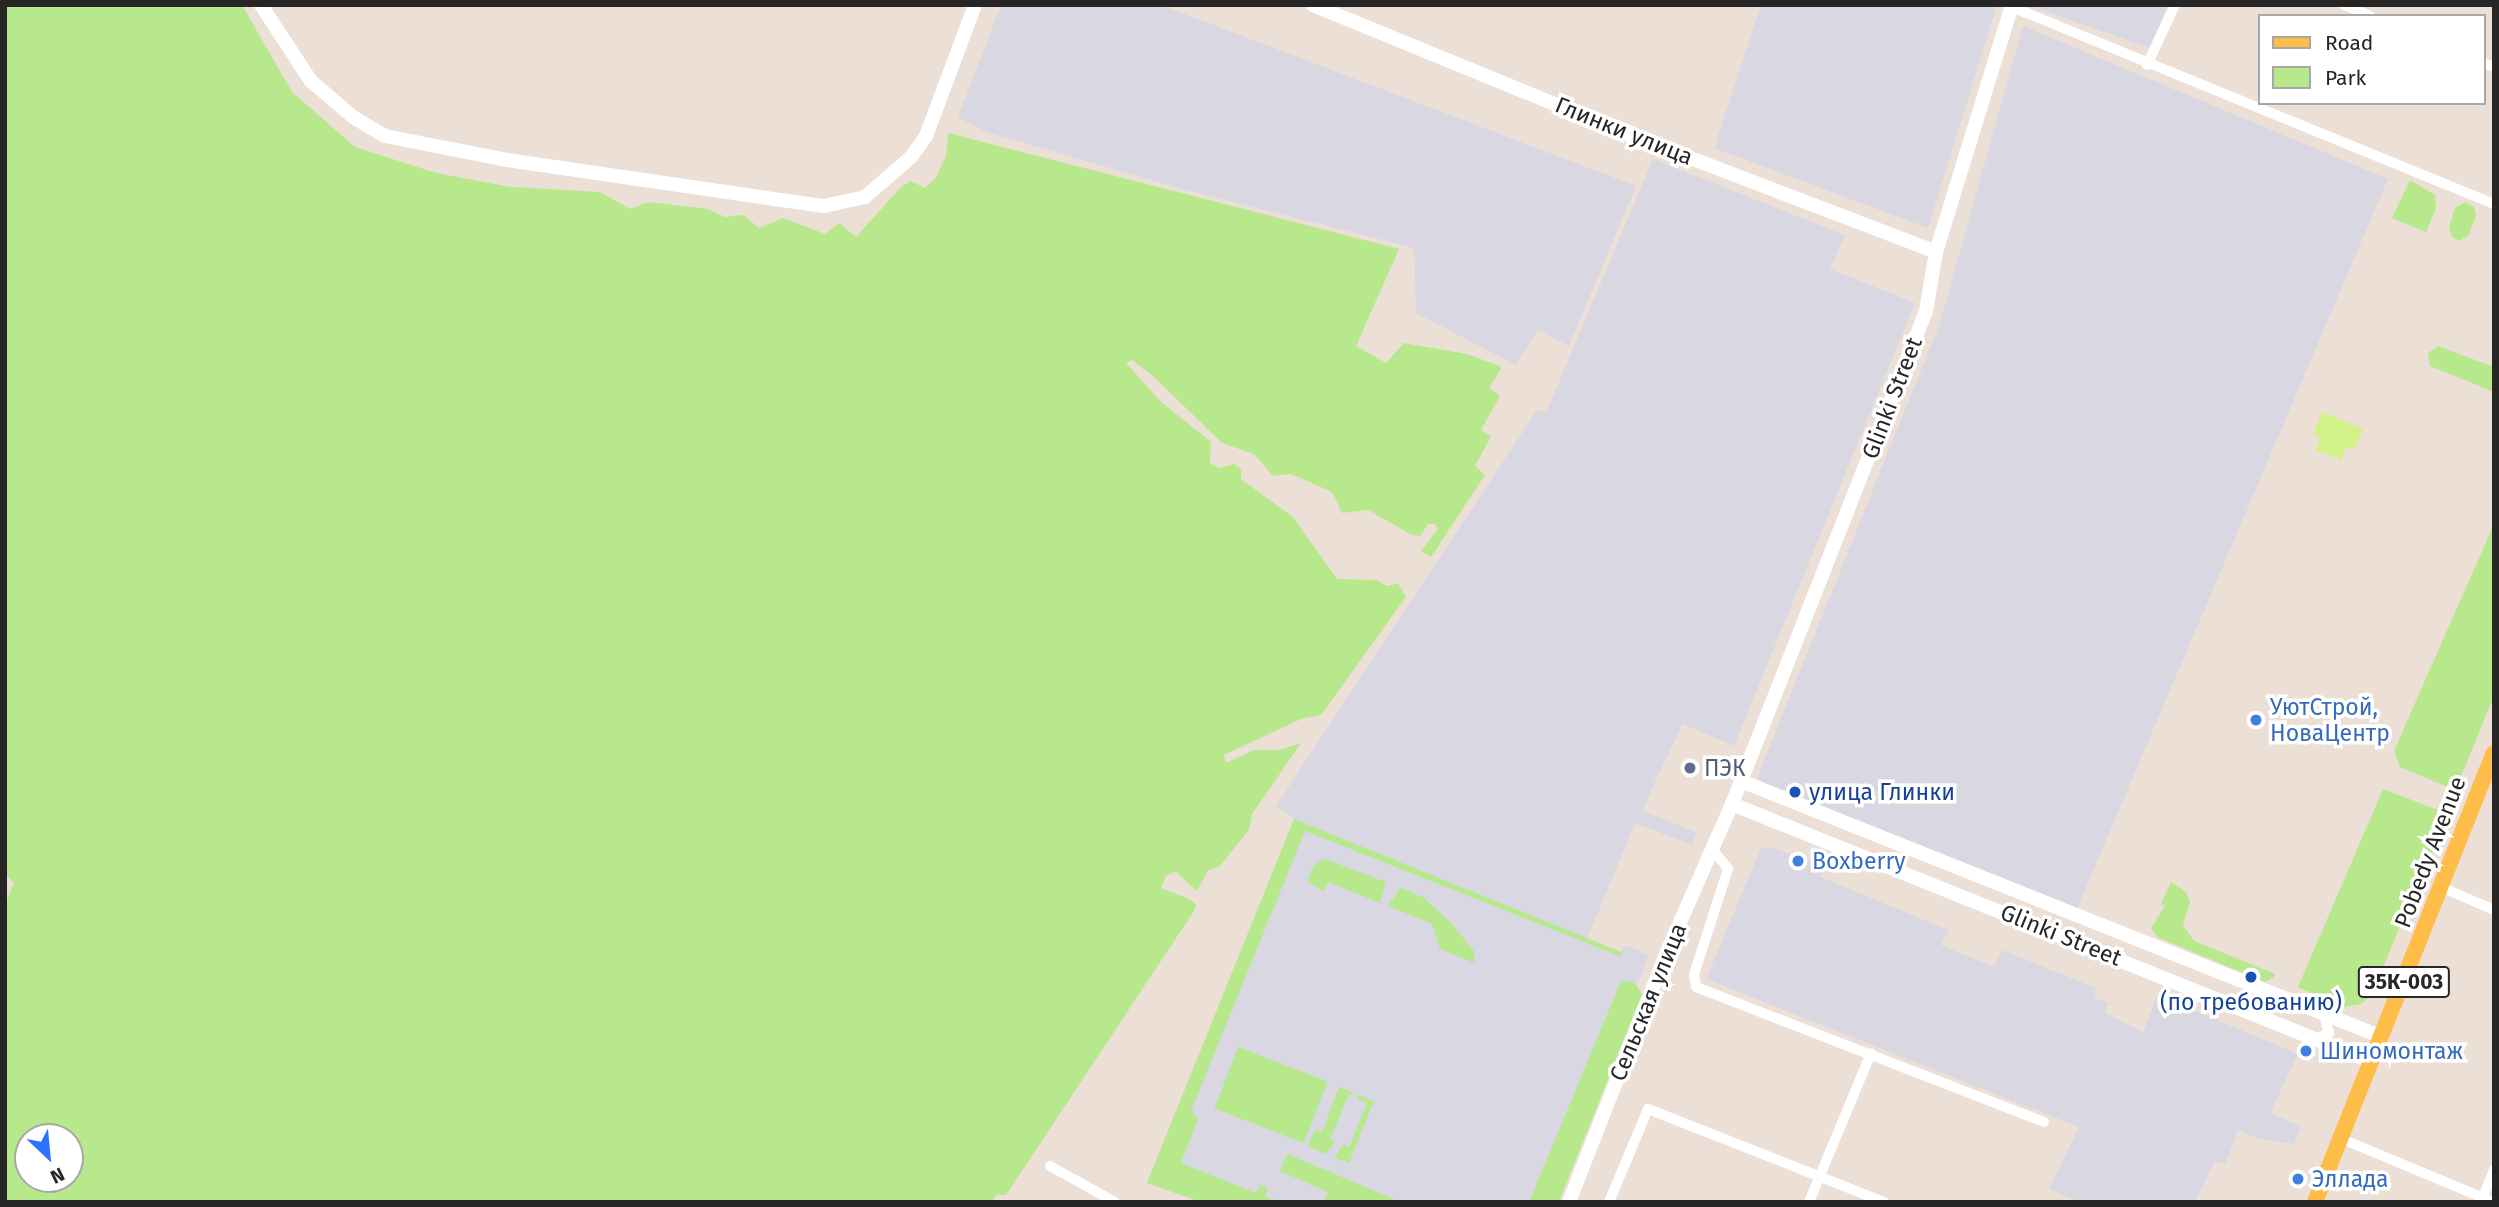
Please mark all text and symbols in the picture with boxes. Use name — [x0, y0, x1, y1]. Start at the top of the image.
legend — [2258, 14, 2485, 105]
text: Road — [2325, 30, 2373, 56]
text: Park — [2325, 65, 2366, 91]
street label: Глинки улица — [1551, 91, 1697, 171]
street label: Glinki Street — [1856, 333, 1928, 463]
place label: УютСтрой, НоваЦентр — [2270, 693, 2390, 747]
marker: УютСтрой, НоваЦентр — [2248, 712, 2264, 728]
place label: ПЭК — [1704, 754, 1745, 782]
marker: ПЭК — [1682, 760, 1698, 776]
street label: Pobedy Avenue — [2388, 772, 2472, 932]
place label: улица Глинки — [1809, 778, 1955, 806]
marker: улица Глинки — [1787, 784, 1803, 800]
place label: Boxberry — [1812, 847, 1906, 875]
marker: Boxberry — [1790, 853, 1806, 869]
street label: Glinki Street — [1997, 898, 2125, 972]
street label: Сельская улица — [1604, 919, 1692, 1085]
road number: 35К-003 — [2357, 964, 2451, 1000]
marker: (по требованию) — [2243, 969, 2259, 985]
place label: (по требованию) — [2160, 988, 2342, 1016]
place label: Шиномонтаж — [2320, 1037, 2463, 1065]
marker: Шиномонтаж — [2298, 1043, 2314, 1059]
north arrow — [14, 1123, 84, 1193]
text: N — [47, 1162, 68, 1189]
place label: Эллада — [2312, 1165, 2388, 1193]
marker: Эллада — [2290, 1171, 2306, 1187]

